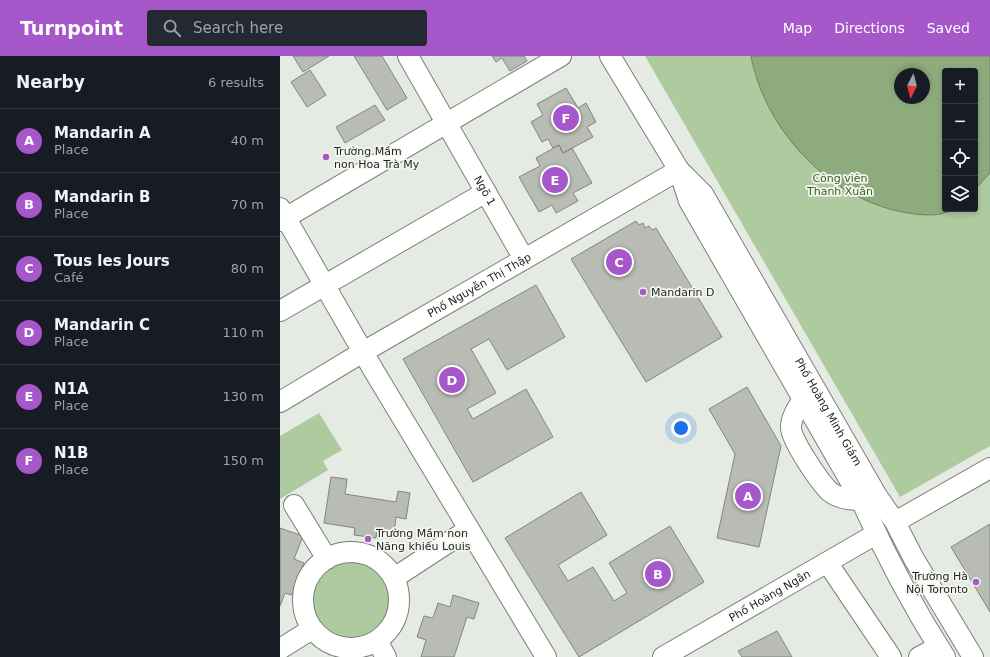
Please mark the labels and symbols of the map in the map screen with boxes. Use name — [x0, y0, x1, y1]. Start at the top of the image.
north arrow — [894, 68, 930, 104]
pin: F — [553, 103, 579, 133]
place label: Trường Mầm non Hoa Trà My — [333, 145, 420, 171]
marker: Trường Mầm non Hoa Trà My — [321, 152, 331, 162]
pin: E — [542, 165, 568, 195]
park label: Công viên Thanh Xuân — [806, 172, 873, 198]
street label: Ngõ 1 — [471, 173, 499, 208]
pin: C — [606, 247, 632, 277]
street label: Phố Nguyễn Thị Thập — [425, 250, 533, 320]
place label: Mandarin D — [651, 286, 714, 299]
marker: Mandarin D — [638, 287, 648, 297]
street label: Phố Hoàng Minh Giám — [792, 356, 865, 468]
pin: D — [439, 365, 465, 395]
your location — [671, 418, 691, 438]
pin: A — [735, 481, 761, 511]
place label: Trường Mầm non Năng khiếu Louis — [375, 527, 471, 553]
marker: Trường Mầm non Năng khiếu Louis — [363, 534, 373, 544]
pin: B — [645, 559, 671, 589]
street label: Phố Hoàng Ngân — [726, 567, 813, 624]
place label: Trường Hà Nội Toronto — [906, 570, 968, 596]
marker: Trường Hà Nội Toronto — [971, 577, 981, 587]

